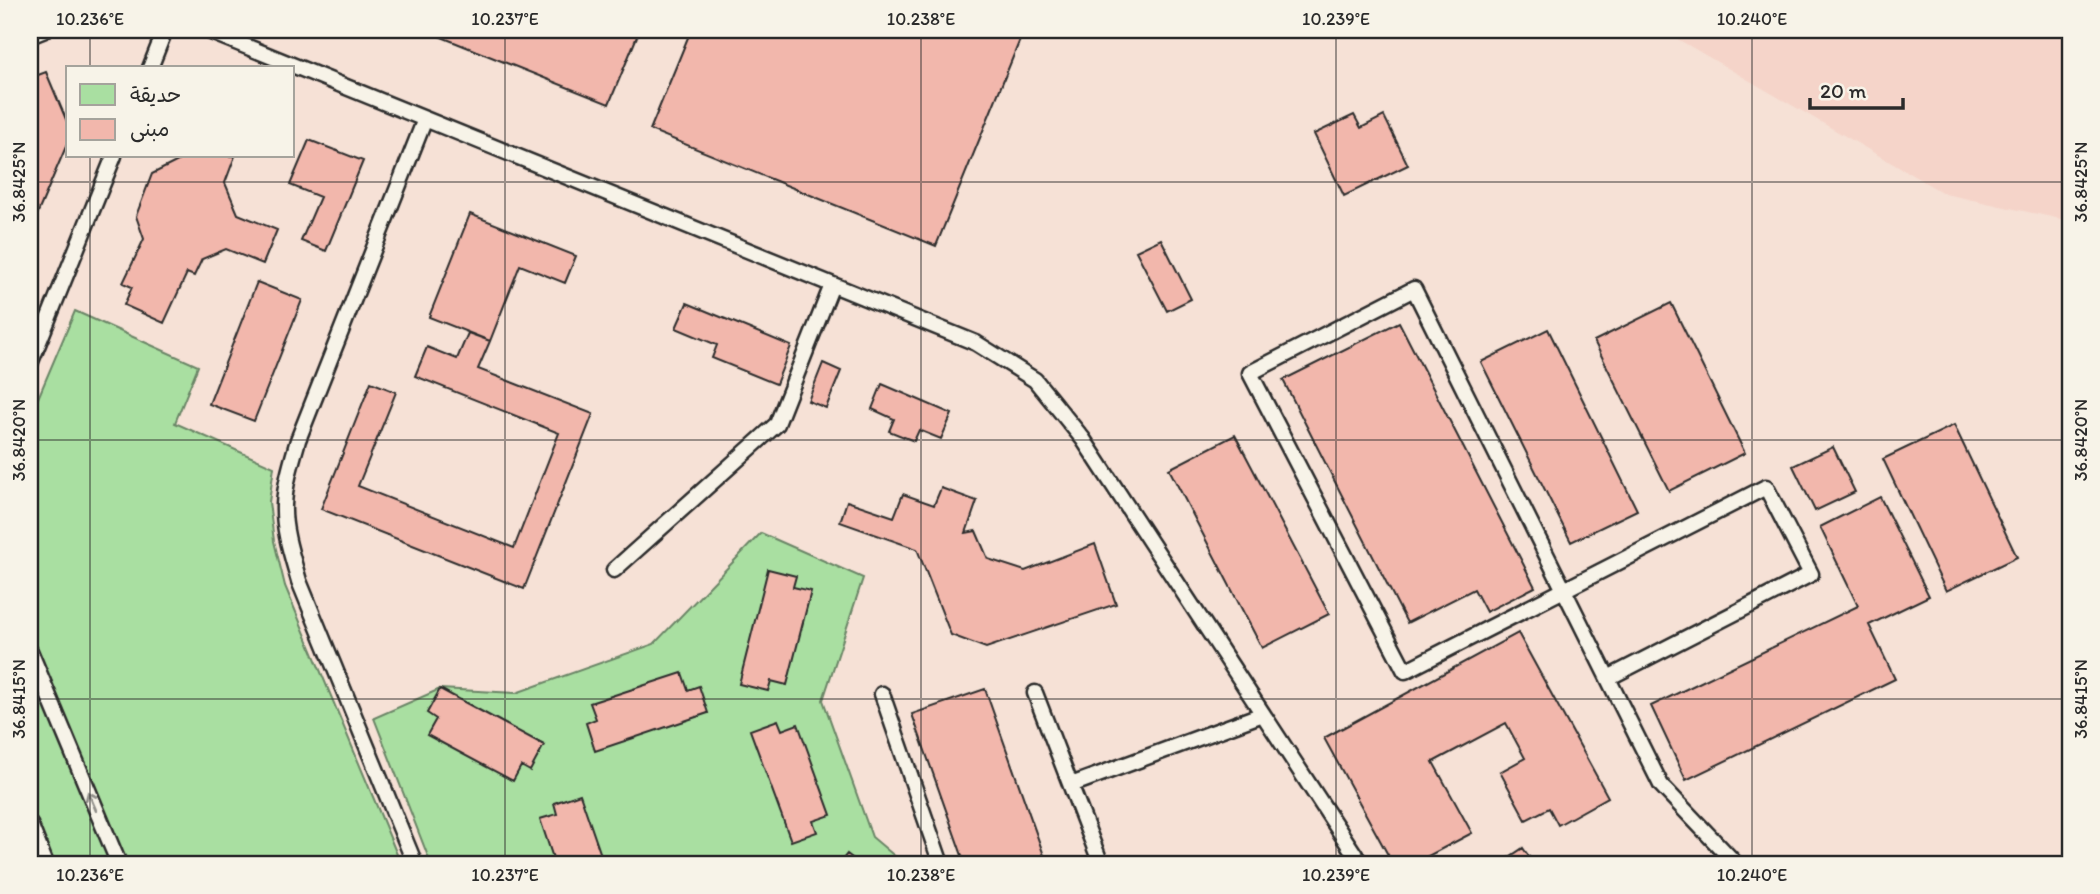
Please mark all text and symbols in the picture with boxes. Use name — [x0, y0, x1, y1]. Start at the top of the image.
text: 10.236°E — [56, 8, 124, 30]
text: 10.237°E — [471, 8, 539, 30]
text: 10.238°E — [887, 8, 955, 30]
text: 10.239°E — [1302, 8, 1370, 30]
text: 10.240°E — [1717, 8, 1787, 30]
legend — [66, 66, 294, 158]
scale bar — [1810, 66, 1902, 110]
text: 20 m — [1820, 78, 1867, 103]
text: حديقة — [130, 82, 181, 107]
text: مبنى — [130, 116, 169, 143]
text: 36.8425°N — [8, 142, 30, 222]
text: 36.8425°N — [2070, 142, 2092, 222]
text: 36.8420°N — [8, 399, 30, 481]
text: 36.8420°N — [2070, 399, 2092, 481]
text: 36.8415°N — [8, 659, 30, 739]
text: 36.8415°N — [2070, 659, 2092, 739]
one-way arrow — [85, 791, 98, 813]
text: 10.236°E — [56, 864, 124, 886]
text: 10.237°E — [471, 864, 539, 886]
text: 10.238°E — [887, 864, 955, 886]
text: 10.239°E — [1302, 864, 1370, 886]
text: 10.240°E — [1717, 864, 1787, 886]

